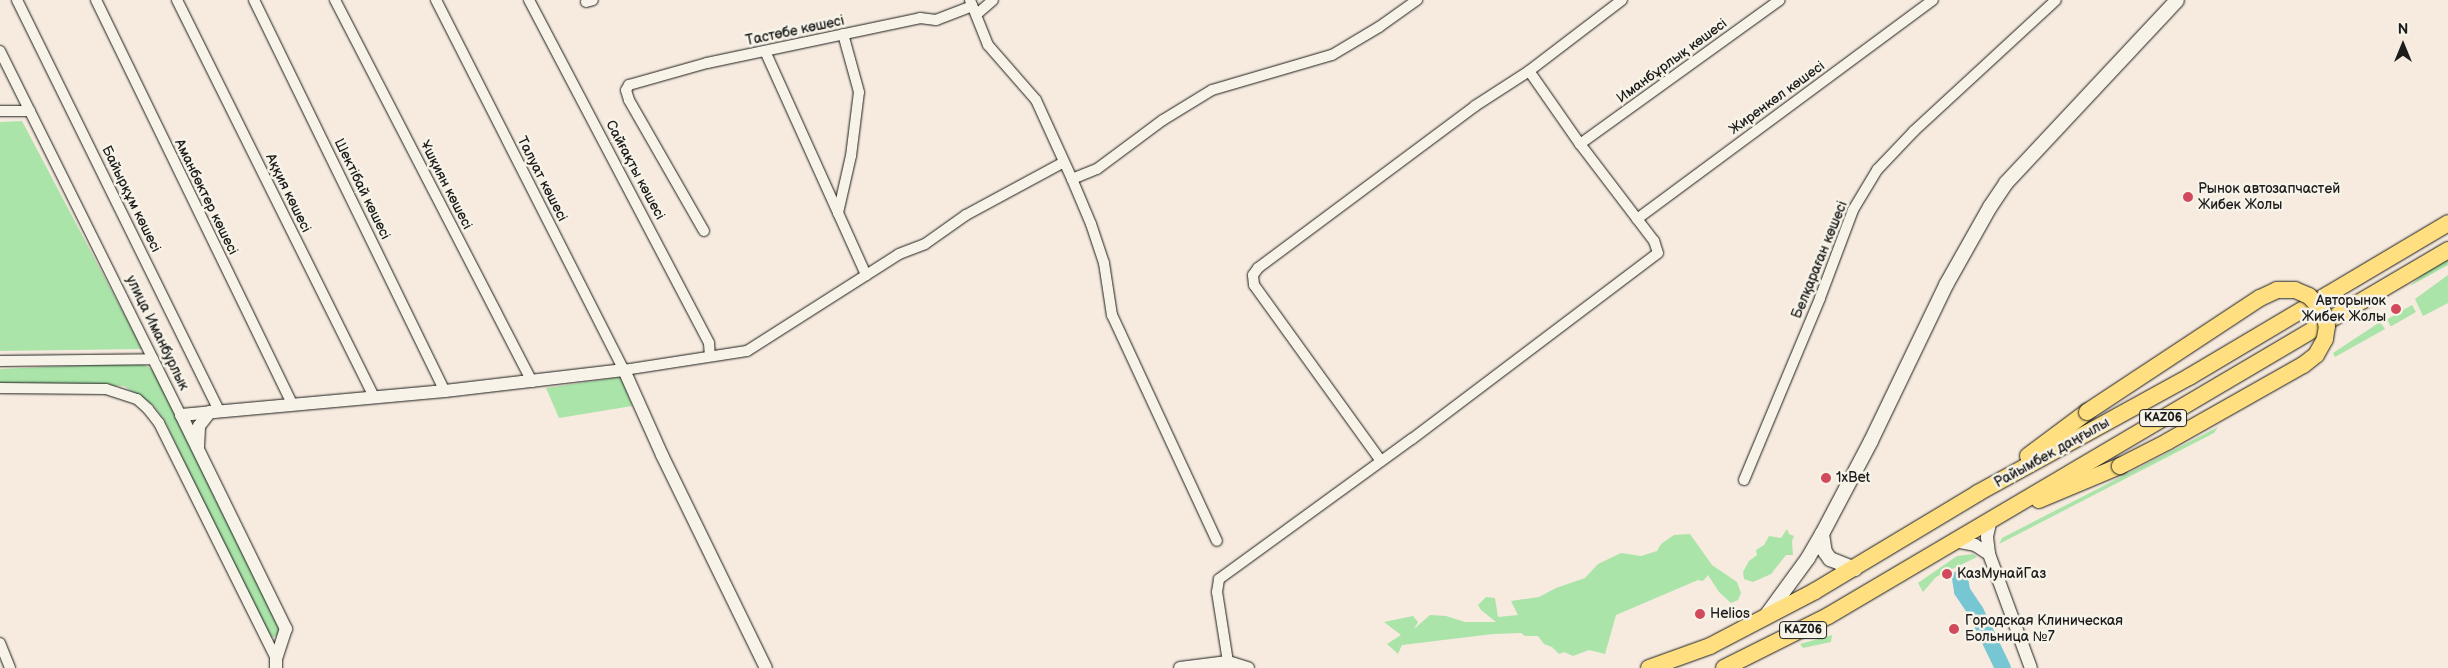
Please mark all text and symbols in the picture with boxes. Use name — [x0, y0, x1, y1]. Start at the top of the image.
street label: Тастөбе көшесі — [744, 12, 846, 50]
street label: Иманбұрлық көшесі — [1613, 15, 1731, 107]
north arrow — [2378, 20, 2428, 70]
text: N — [2398, 21, 2408, 38]
street label: Жиренкөл көшесі — [1726, 58, 1828, 138]
street label: Сайғақты көшесі — [602, 117, 668, 223]
street label: Талуат көшесі — [513, 134, 571, 224]
street label: Аманбөктер көшесі — [171, 136, 241, 258]
street label: Шектібай көшесі — [330, 136, 394, 242]
street label: Ұшқиян көшесі — [416, 138, 476, 232]
street label: Байырқұм көшесі — [98, 143, 164, 255]
street label: Аққия көшесі — [262, 151, 314, 235]
place label: Рынок автозапчастей Жибек Жолы — [2198, 181, 2340, 213]
marker: Рынок автозапчастей Жибек Жолы — [2182, 191, 2194, 203]
street label: Белқараған көшесі — [1789, 199, 1851, 321]
street label: улица Иманбурлык — [122, 273, 192, 393]
place label: Авторынок Жибек Жолы — [2302, 293, 2386, 326]
marker: Авторынок Жибек Жолы — [2390, 303, 2402, 315]
road number: KАZ06 — [2138, 408, 2188, 428]
street label: Райымбек даңғылы — [1991, 414, 2113, 492]
place label: 1xBet — [1836, 470, 1870, 486]
marker: 1xBet — [1820, 472, 1832, 484]
place label: КазМунайГаз — [1957, 566, 2046, 582]
marker: КазМунайГаз — [1941, 568, 1953, 580]
place label: Helios — [1710, 606, 1750, 622]
marker: Helios — [1694, 608, 1706, 620]
place label: Городская Клиническая Больница №7 — [1965, 613, 2123, 646]
road number: KАZ06 — [1778, 620, 1828, 640]
marker: Городская Клиническая Больница №7 — [1947, 622, 1961, 636]

